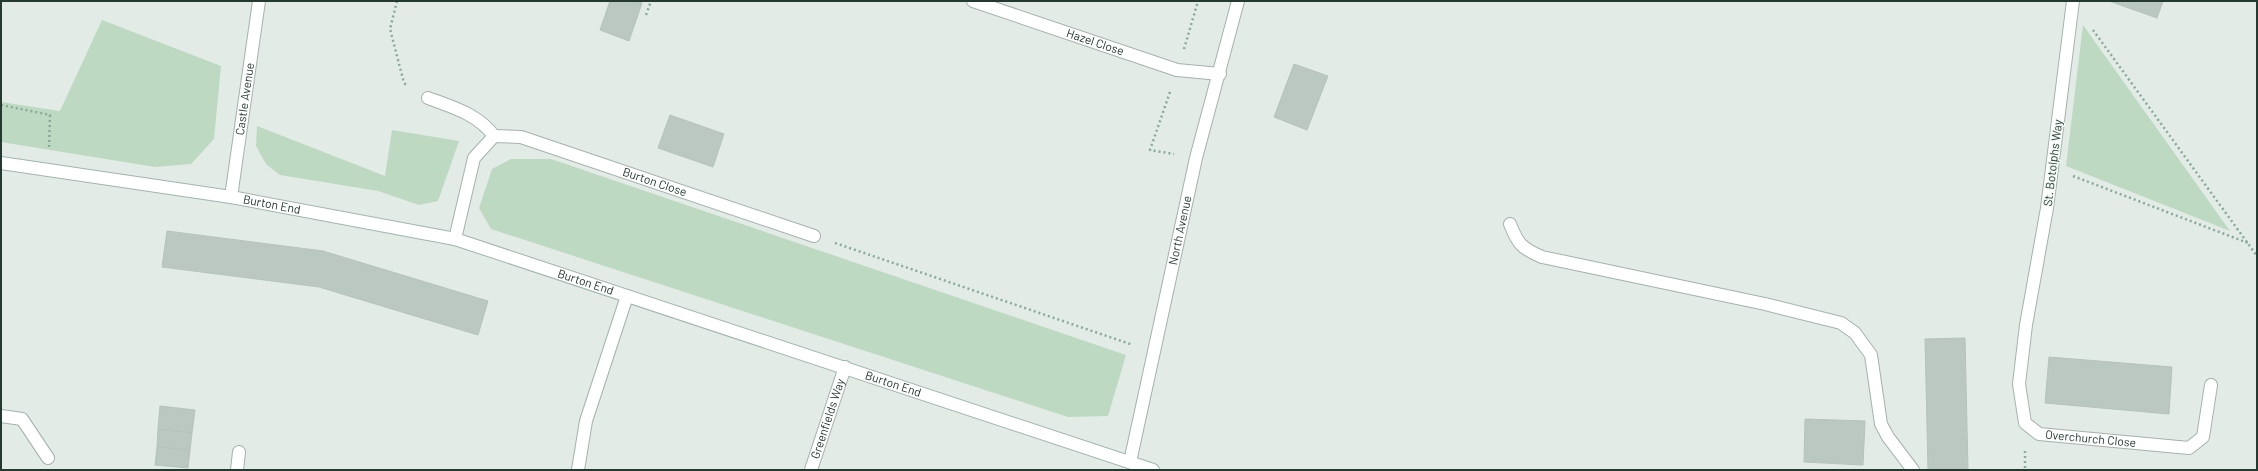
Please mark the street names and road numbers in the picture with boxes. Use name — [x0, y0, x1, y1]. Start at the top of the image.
street label: Hazel Close — [1065, 25, 1126, 58]
street label: Castle Avenue — [232, 62, 256, 136]
street label: St. Botolphs Way — [2040, 118, 2064, 207]
street label: Burton Close — [621, 164, 689, 199]
street label: Burton End — [242, 191, 302, 216]
street label: North Avenue — [1165, 194, 1194, 266]
street label: Burton End — [556, 265, 616, 297]
street label: Burton End — [864, 367, 923, 399]
street label: Greenfields Way — [807, 376, 847, 460]
street label: Overchurch Close — [2045, 427, 2137, 449]

